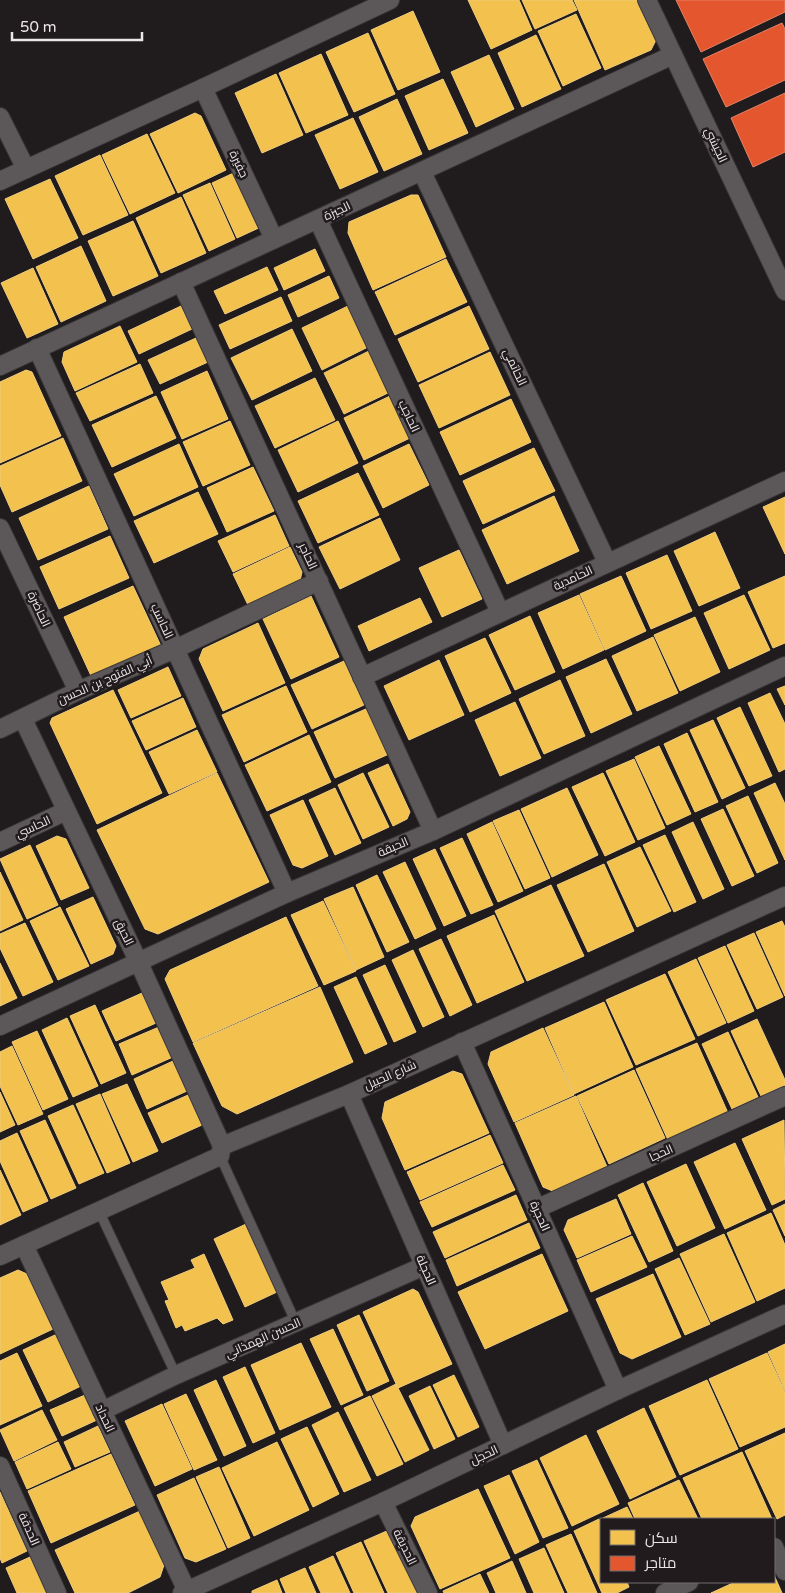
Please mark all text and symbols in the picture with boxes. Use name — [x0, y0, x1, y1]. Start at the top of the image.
scale bar — [12, 10, 142, 42]
text: 50 m — [20, 18, 57, 36]
street label: الجيشي — [699, 125, 730, 166]
street label: جفيرة — [227, 148, 251, 180]
street label: الجيزة — [321, 199, 353, 223]
street label: الحاتمي — [498, 346, 530, 389]
street label: الحاجب — [396, 398, 422, 434]
street label: الحاجر — [295, 540, 320, 571]
street label: الحامدية — [551, 563, 595, 593]
street label: الحاضرة — [25, 589, 53, 629]
street label: الحاسب — [148, 601, 176, 641]
street label: أبي الفتوح بن الحسن — [55, 652, 156, 710]
street label: الحاسي — [13, 813, 54, 844]
street label: الحبقة — [376, 834, 410, 860]
street label: الحبق — [112, 916, 136, 948]
street label: شارع الحبيل — [362, 1057, 419, 1094]
street label: الحجا — [647, 1142, 675, 1164]
street label: الحجرة — [527, 1199, 553, 1233]
street label: الحجلة — [413, 1253, 439, 1287]
street label: الحسن الهمذاني — [223, 1315, 304, 1364]
street label: الحداد — [92, 1402, 118, 1434]
street label: الحجل — [468, 1442, 500, 1468]
street label: الحدقة — [16, 1510, 42, 1548]
legend — [600, 1518, 775, 1583]
street label: الحديقة — [390, 1527, 420, 1567]
text: سكن — [645, 1529, 678, 1548]
text: متاجر — [644, 1554, 676, 1572]

